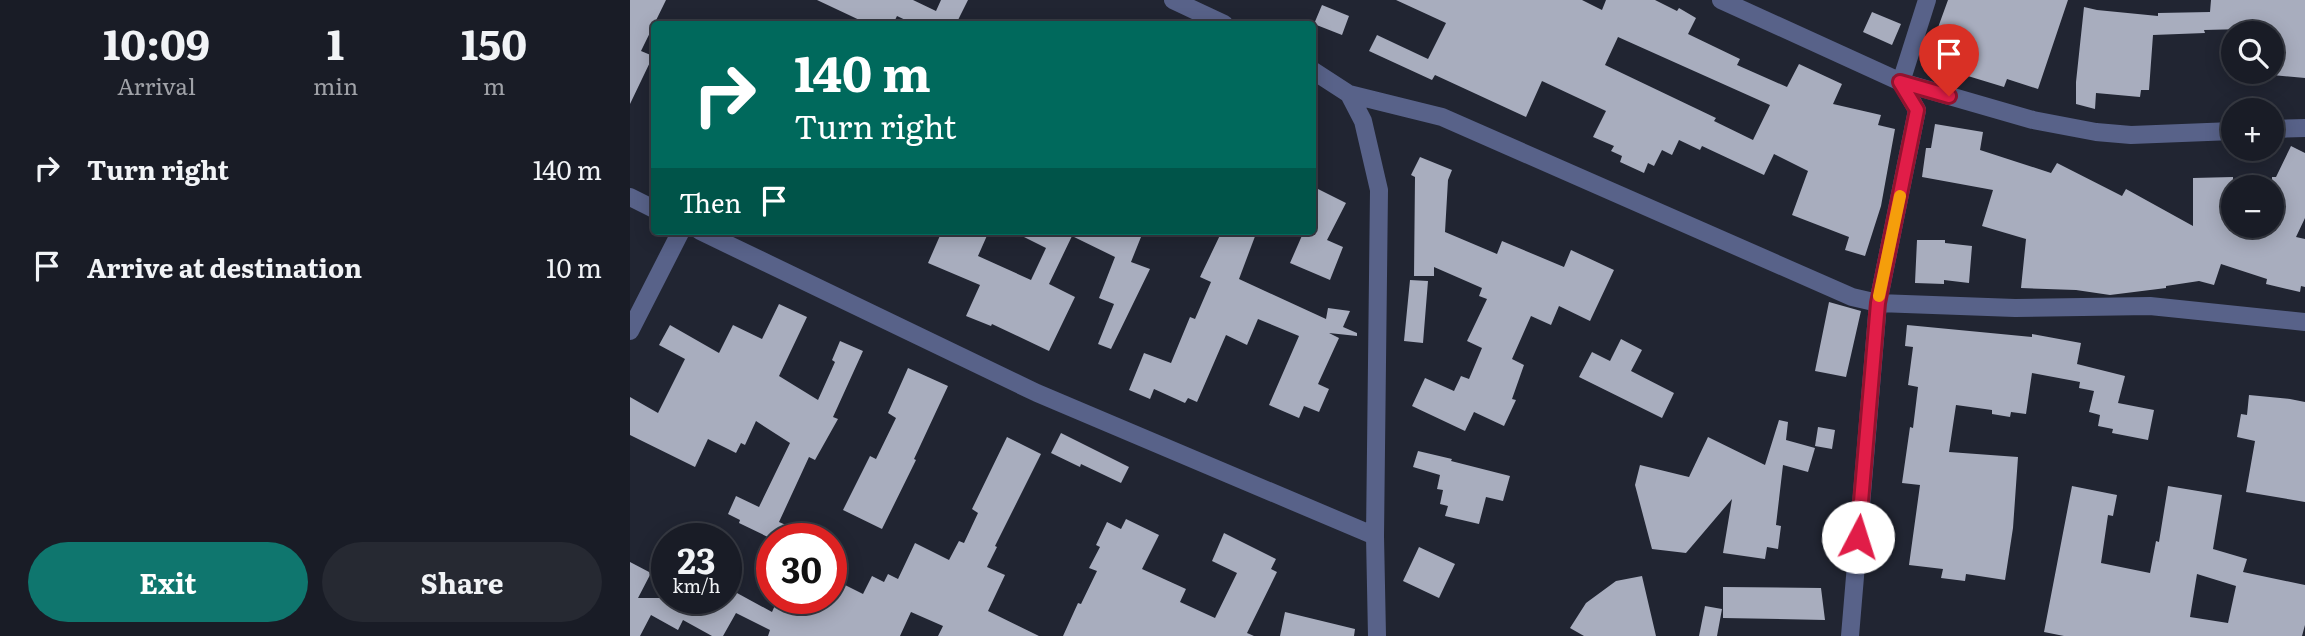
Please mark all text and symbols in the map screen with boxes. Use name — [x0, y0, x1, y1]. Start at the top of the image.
text: 10:09 — [103, 11, 210, 73]
text: 1 — [327, 11, 344, 73]
text: 150 — [461, 11, 527, 73]
map controls — [2221, 21, 2284, 238]
button: search — [2221, 21, 2284, 84]
pin — [1919, 24, 1979, 96]
text: 140 m — [794, 34, 931, 107]
icon: arrive — [1930, 35, 1968, 73]
icon: right — [679, 49, 770, 140]
text: Arrival — [117, 68, 196, 102]
text: min — [313, 68, 358, 102]
text: m — [483, 68, 505, 102]
button: + — [2221, 98, 2284, 161]
text: Turn right — [794, 101, 956, 149]
icon: right — [28, 149, 66, 187]
text: Turn right — [87, 149, 229, 188]
text: 140 m — [533, 149, 602, 188]
button: − — [2221, 175, 2284, 238]
text: Then — [679, 182, 741, 221]
icon: arrive — [755, 182, 793, 220]
icon: arrive — [28, 247, 66, 285]
text: Arrive at destination — [87, 247, 362, 286]
text: 10 m — [546, 247, 602, 286]
position arrow — [1821, 500, 1895, 574]
speed limit sign: 30 — [756, 523, 847, 614]
text: 23 — [677, 533, 716, 585]
button: Exit — [28, 542, 308, 622]
button: Share — [322, 542, 602, 622]
text: km/h — [673, 572, 720, 599]

